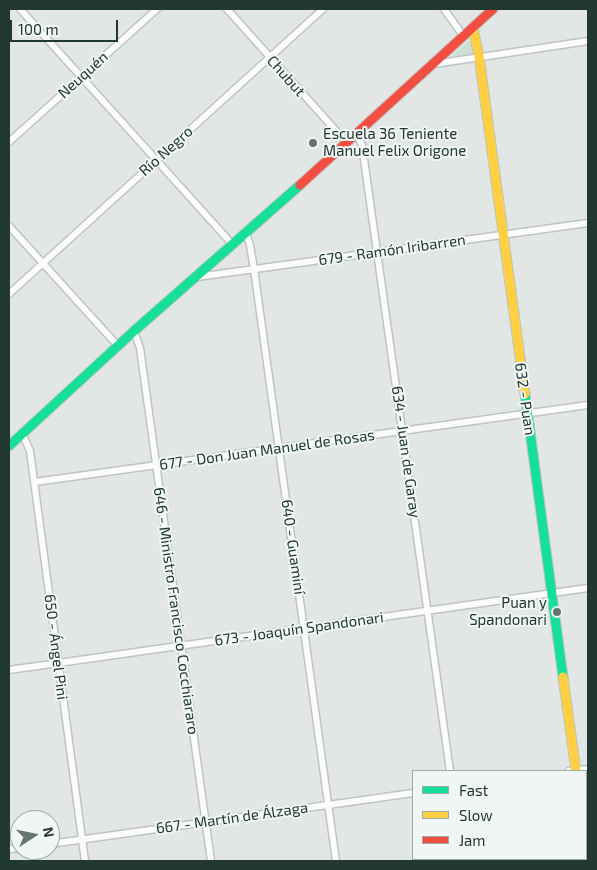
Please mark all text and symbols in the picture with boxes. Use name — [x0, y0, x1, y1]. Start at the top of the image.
scale bar — [12, 10, 120, 42]
text: 100 m — [18, 20, 59, 38]
street label: Neuquén — [54, 48, 112, 102]
street label: Chubut — [263, 52, 309, 100]
street label: Río Negro — [135, 122, 197, 180]
place label: Escuela 36 Teniente Manuel Felix Origone — [323, 125, 466, 160]
marker: Escuela 36 Teniente Manuel Felix Origone — [307, 137, 319, 149]
street label: 679 - Ramón Iribarren — [317, 231, 467, 269]
street label: 632 - Puan — [511, 362, 539, 436]
street label: 634 - Juan de Garay — [388, 385, 424, 519]
street label: 677 - Don Juan Manuel de Rosas — [158, 426, 376, 474]
street label: 646 - Ministro Francisco Cocchiararo — [150, 486, 202, 736]
street label: 640 - Guaminí — [277, 498, 309, 596]
street label: 650 - Ángel Pini — [41, 593, 71, 701]
place label: Puan y Spandonari — [469, 594, 547, 629]
marker: Puan y Spandonari — [551, 606, 563, 618]
street label: 673 - Joaquín Spandonari — [213, 608, 385, 650]
legend — [412, 770, 587, 860]
text: Fast — [459, 781, 488, 799]
street label: 667 - Martín de Álzaga — [155, 798, 309, 838]
text: Slow — [459, 806, 493, 824]
north arrow — [10, 810, 60, 860]
text: N — [40, 826, 59, 839]
text: Jam — [459, 831, 485, 849]

